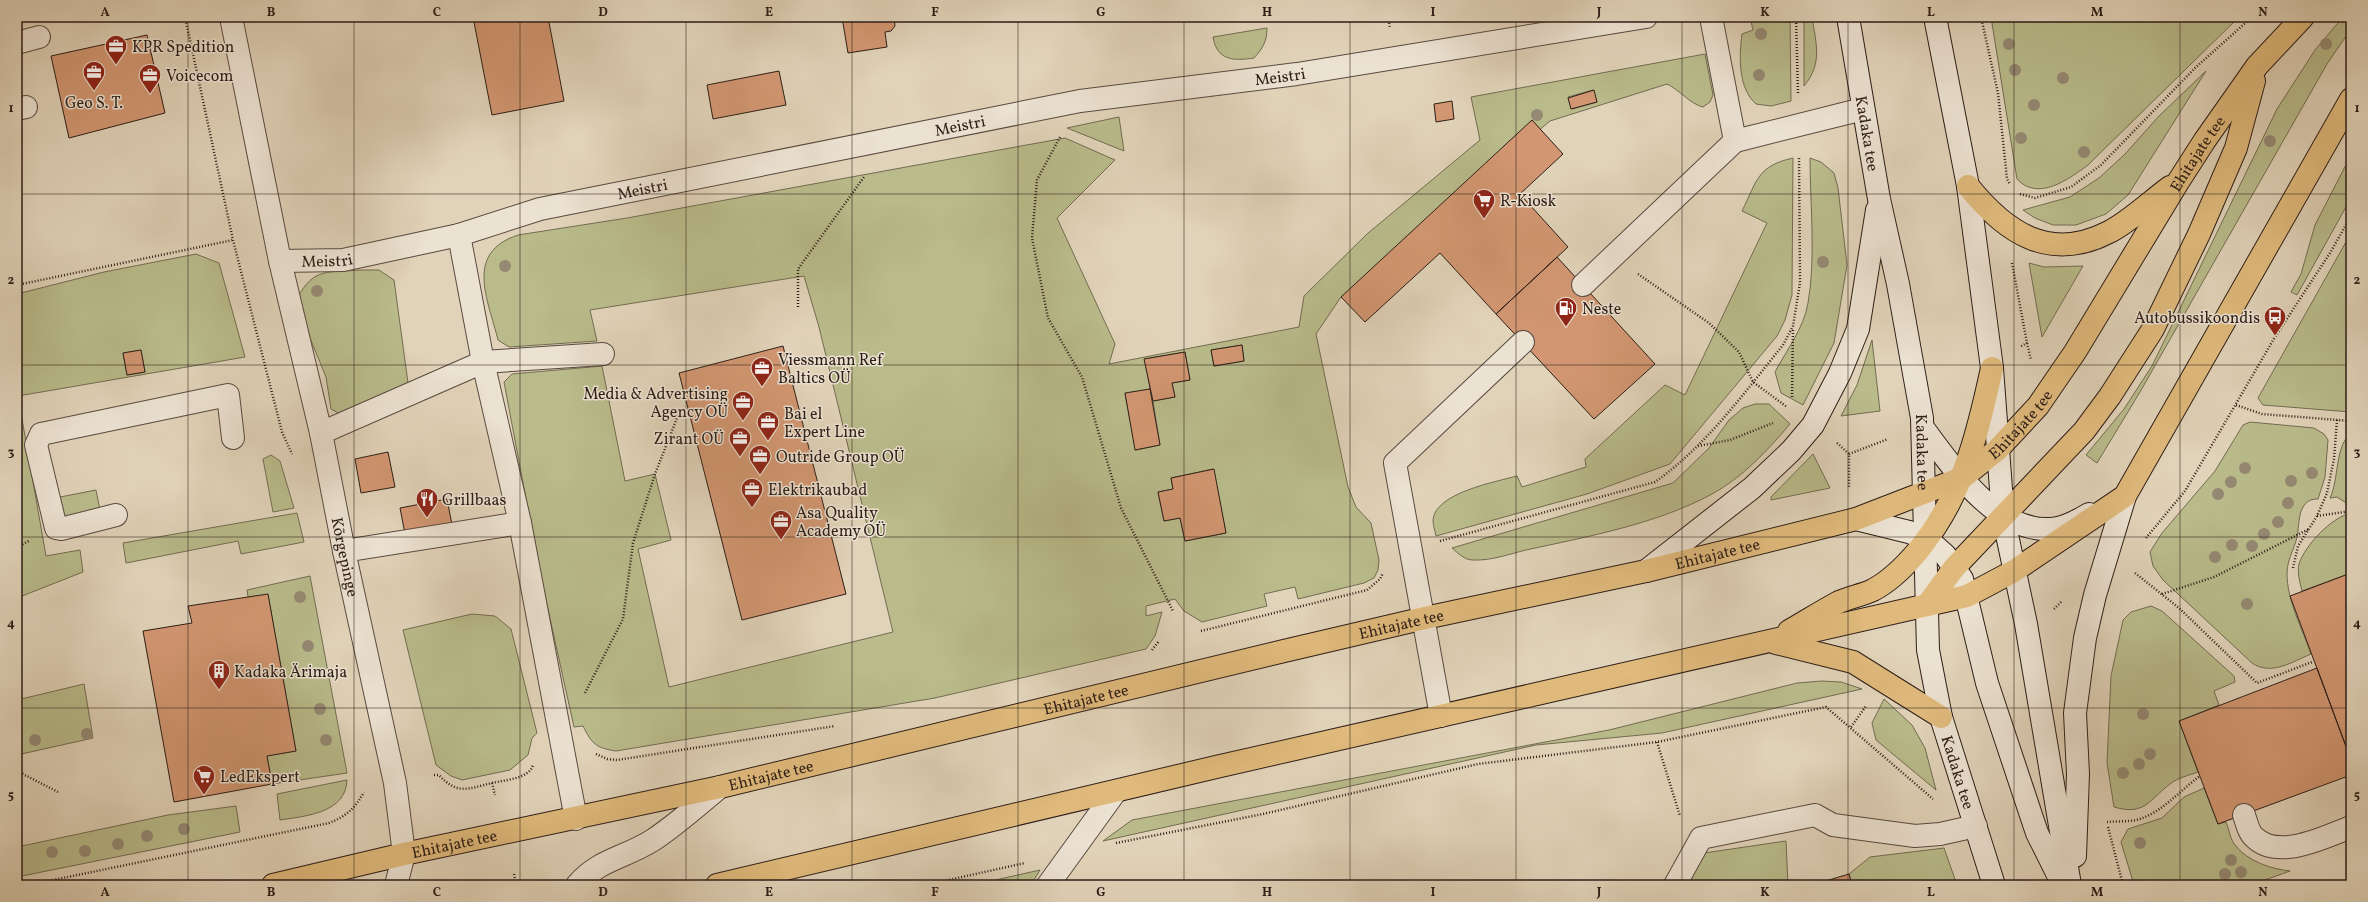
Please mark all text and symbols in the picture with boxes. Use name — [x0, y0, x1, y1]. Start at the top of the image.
text: A — [100, 4, 110, 22]
text: B — [267, 4, 276, 22]
text: C — [433, 4, 441, 22]
text: D — [598, 4, 608, 22]
text: E — [765, 4, 773, 22]
text: F — [931, 4, 939, 22]
text: G — [1096, 4, 1106, 22]
text: H — [1262, 4, 1272, 22]
text: I — [1431, 4, 1436, 22]
text: J — [1596, 4, 1602, 22]
text: K — [1760, 4, 1770, 22]
text: L — [1927, 4, 1935, 22]
text: M — [2091, 4, 2104, 22]
text: N — [2258, 4, 2268, 22]
office icon: KPR Spedition — [103, 33, 129, 66]
place label: KPR Spedition — [132, 37, 234, 59]
office icon: Geo S. T. — [81, 59, 107, 92]
office icon: Voicecom — [137, 62, 163, 95]
street label: Meistri — [1254, 64, 1308, 92]
place label: Voicecom — [166, 66, 233, 88]
place label: Geo S. T. — [65, 93, 123, 115]
street label: Kadaka tee — [1849, 94, 1883, 173]
text: 1 — [8, 100, 14, 118]
text: 1 — [2354, 100, 2360, 118]
street label: Meistri — [933, 111, 988, 143]
street label: Ehitajate tee — [2166, 112, 2232, 197]
street label: Meistri — [615, 175, 670, 206]
supermarket icon: R-Kiosk — [1471, 187, 1497, 220]
place label: R-Kiosk — [1500, 191, 1557, 213]
street label: Meistri — [301, 249, 355, 274]
text: 2 — [8, 272, 15, 290]
text: 2 — [2354, 272, 2361, 290]
fuel station icon: Neste — [1553, 295, 1579, 328]
place label: Neste — [1582, 299, 1621, 321]
bus stop icon: Autobussikoondis — [2262, 304, 2288, 337]
place label: Autobussikoondis — [2134, 308, 2260, 330]
place label: Viessmann Ref Baltics OÜ — [778, 350, 884, 390]
office icon: Viessmann Ref Baltics OÜ — [749, 355, 775, 388]
place label: Media & Advertising Agency OÜ — [583, 384, 728, 424]
street label: Ehitajate tee — [1985, 386, 2059, 466]
office icon: Media & Advertising Agency OÜ — [730, 389, 756, 422]
place label: Bai el Expert Line — [784, 404, 865, 444]
office icon: Bai el Expert Line — [755, 409, 781, 442]
street label: Kadaka tee — [1909, 414, 1933, 491]
office icon: Zirant OÜ — [727, 425, 753, 458]
place label: Zirant OÜ — [654, 429, 724, 451]
office icon: Outride Group OÜ — [747, 443, 773, 476]
text: 3 — [8, 444, 15, 462]
text: 3 — [2354, 444, 2361, 462]
place label: Outride Group OÜ — [776, 447, 905, 469]
office icon: Elektrikaubad — [739, 476, 765, 509]
place label: Elektrikaubad — [768, 480, 867, 502]
restaurant icon: Grillbaas — [414, 486, 440, 519]
place label: Grillbaas — [442, 490, 506, 512]
place label: Asa Quality Academy OÜ — [796, 503, 886, 543]
office icon: Asa Quality Academy OÜ — [768, 508, 794, 541]
street label: Kõrgepinge — [325, 516, 363, 599]
street label: Ehitajate tee — [1673, 534, 1763, 576]
street label: Ehitajate tee — [1357, 605, 1446, 646]
text: 4 — [7, 615, 15, 633]
text: 4 — [2353, 615, 2361, 633]
building icon: Kadaka Ärimaja — [206, 658, 232, 691]
place label: Kadaka Ärimaja — [234, 662, 347, 684]
street label: Ehitajate tee — [1042, 680, 1131, 722]
street label: Kadaka tee — [1935, 733, 1978, 812]
street label: Ehitajate tee — [727, 756, 816, 798]
supermarket icon: LedEkspert — [191, 763, 217, 796]
place label: LedEkspert — [220, 767, 300, 789]
text: 5 — [8, 787, 14, 805]
text: 5 — [2354, 787, 2360, 805]
street label: Ehitajate tee — [410, 826, 499, 865]
text: A — [100, 884, 110, 902]
text: B — [267, 884, 276, 902]
text: C — [433, 884, 441, 902]
text: D — [598, 884, 608, 902]
text: E — [765, 884, 773, 902]
text: F — [931, 884, 939, 902]
text: G — [1096, 884, 1106, 902]
text: H — [1262, 884, 1272, 902]
text: I — [1431, 884, 1436, 902]
text: J — [1596, 884, 1602, 902]
text: K — [1760, 884, 1770, 902]
text: L — [1927, 884, 1935, 902]
text: M — [2091, 884, 2104, 902]
text: N — [2258, 884, 2268, 902]

